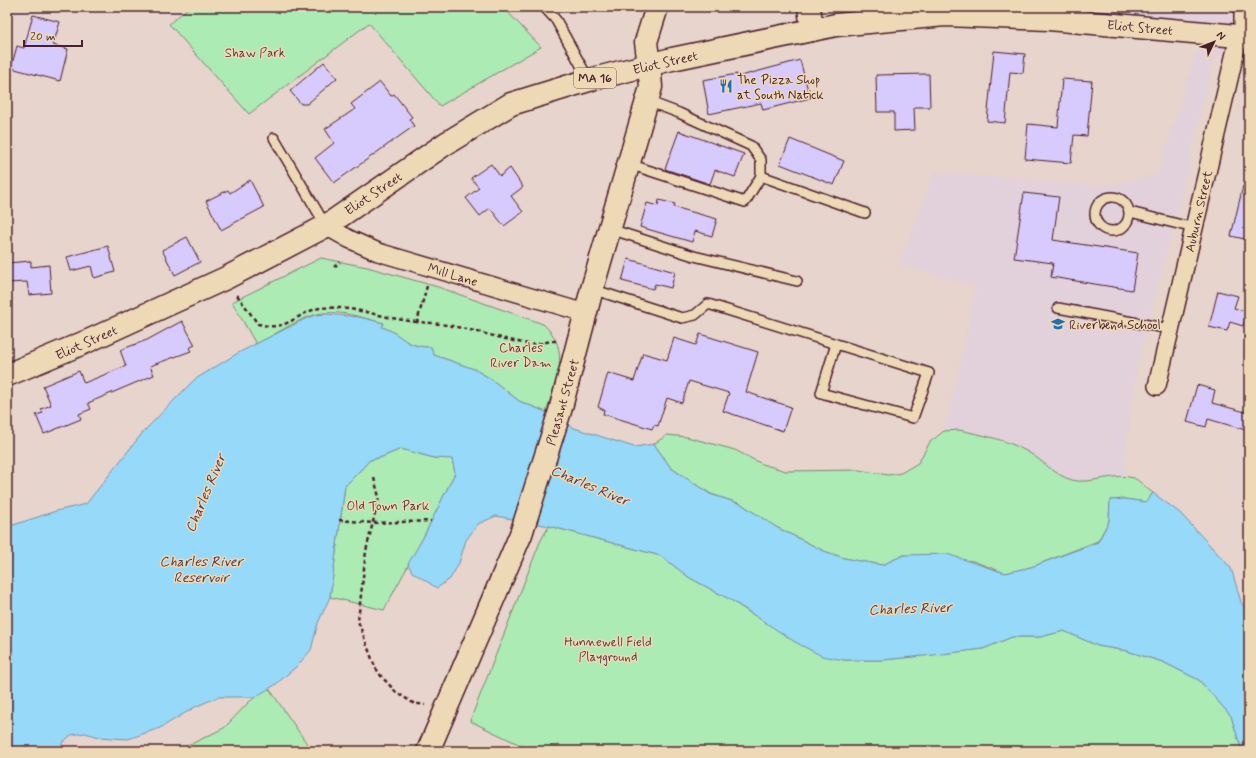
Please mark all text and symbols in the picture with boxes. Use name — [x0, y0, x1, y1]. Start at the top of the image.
street label: Eliot Street — [1106, 17, 1174, 40]
scale bar — [24, 22, 82, 48]
north arrow — [1194, 22, 1234, 62]
text: N — [1213, 28, 1228, 43]
text: 20 m — [30, 29, 56, 45]
park label: Shaw Park — [225, 45, 286, 62]
street label: Eliot Street — [631, 48, 700, 79]
road number: MA 16 — [574, 68, 616, 88]
place label: The Pizza Shop at South Natick — [737, 72, 824, 104]
restaurant icon: The Pizza Shop at South Natick — [718, 78, 734, 94]
street label: Eliot Street — [342, 169, 406, 220]
street label: Auburn Street — [1182, 169, 1217, 254]
street label: Mill Lane — [425, 260, 480, 291]
school or university icon: Riverbend School — [1050, 316, 1066, 332]
place label: Riverbend School — [1069, 317, 1161, 334]
street label: Eliot Street — [53, 322, 120, 365]
park label: Charles River Dam — [490, 340, 552, 372]
street label: Pleasant Street — [543, 357, 584, 448]
water label: Charles River — [181, 450, 231, 535]
water label: Charles River — [548, 461, 633, 511]
park label: Old Town Park — [347, 498, 430, 515]
water label: Charles River Reservoir — [160, 553, 245, 587]
water label: Charles River — [868, 598, 954, 619]
park label: Hunnewell Field Playground — [564, 634, 652, 666]

